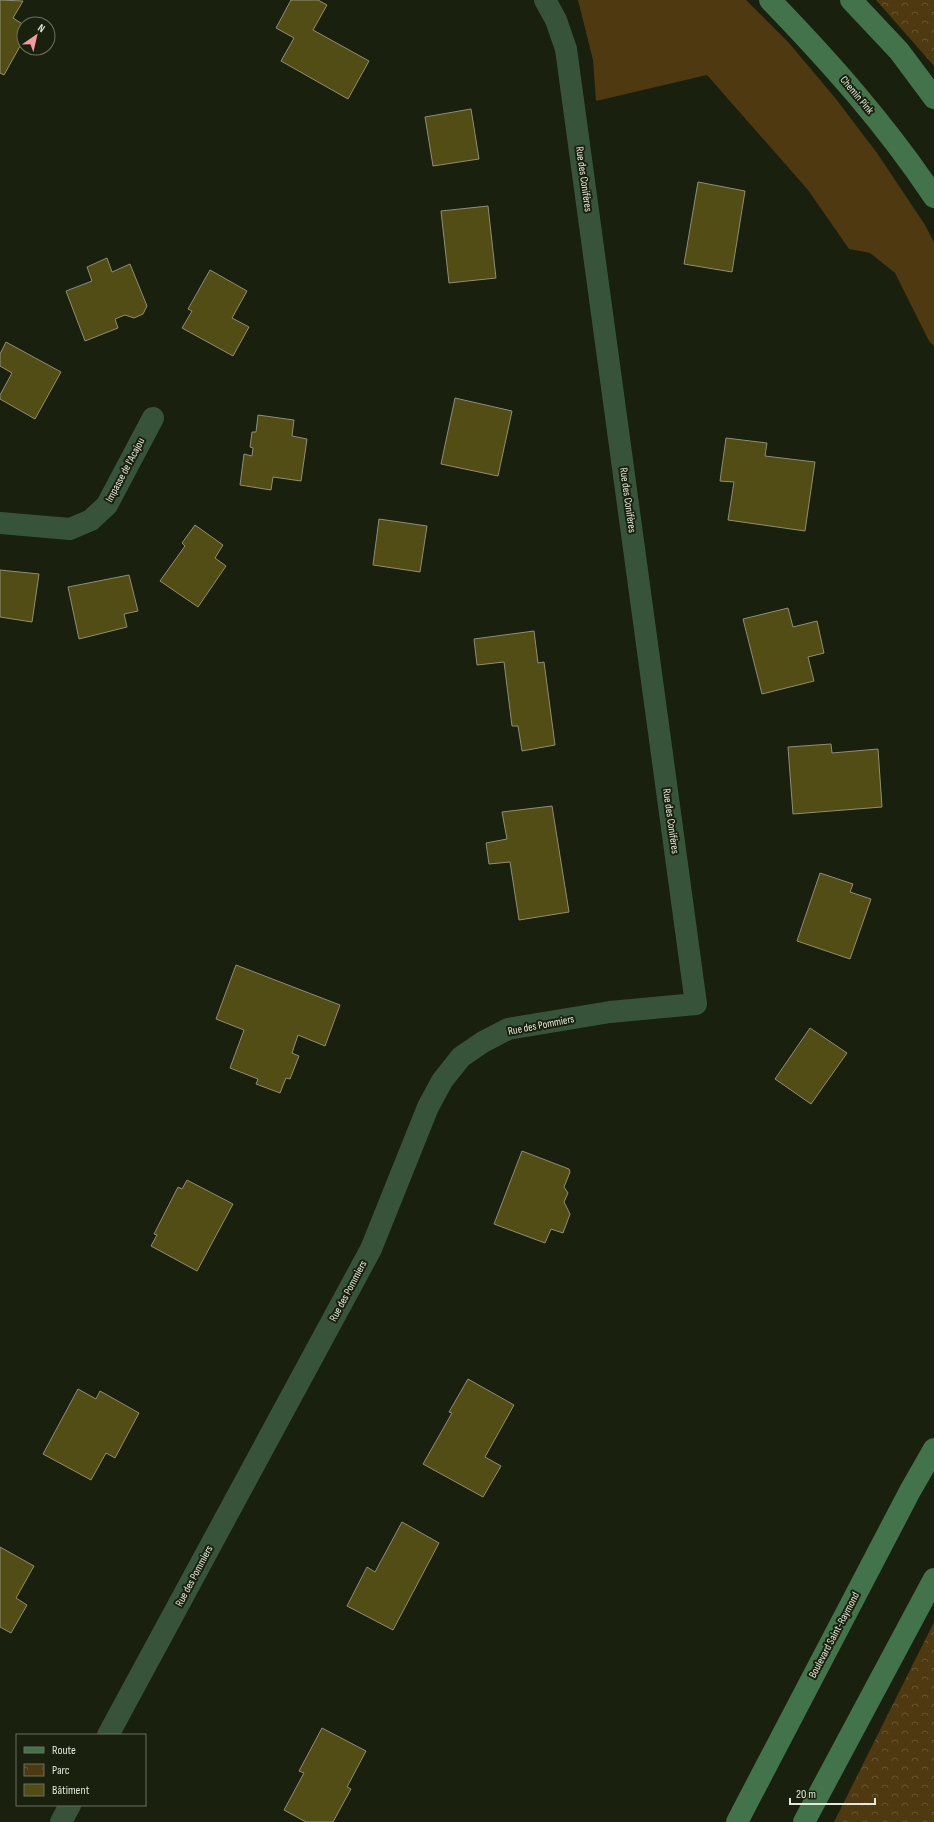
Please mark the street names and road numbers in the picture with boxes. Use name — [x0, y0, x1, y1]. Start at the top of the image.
street label: Chemin Pink — [837, 73, 877, 117]
street label: Rue des Conifères — [573, 146, 595, 213]
street label: Impasse de l'Acajou — [103, 435, 148, 504]
street label: Rue des Conifères — [617, 467, 639, 534]
street label: Rue des Conifères — [660, 788, 682, 855]
street label: Rue des Pommiers — [507, 1012, 575, 1038]
street label: Rue des Pommiers — [326, 1258, 370, 1324]
street label: Rue des Pommiers — [172, 1543, 216, 1609]
street label: Boulevard Saint-Raymond — [806, 1589, 862, 1680]

